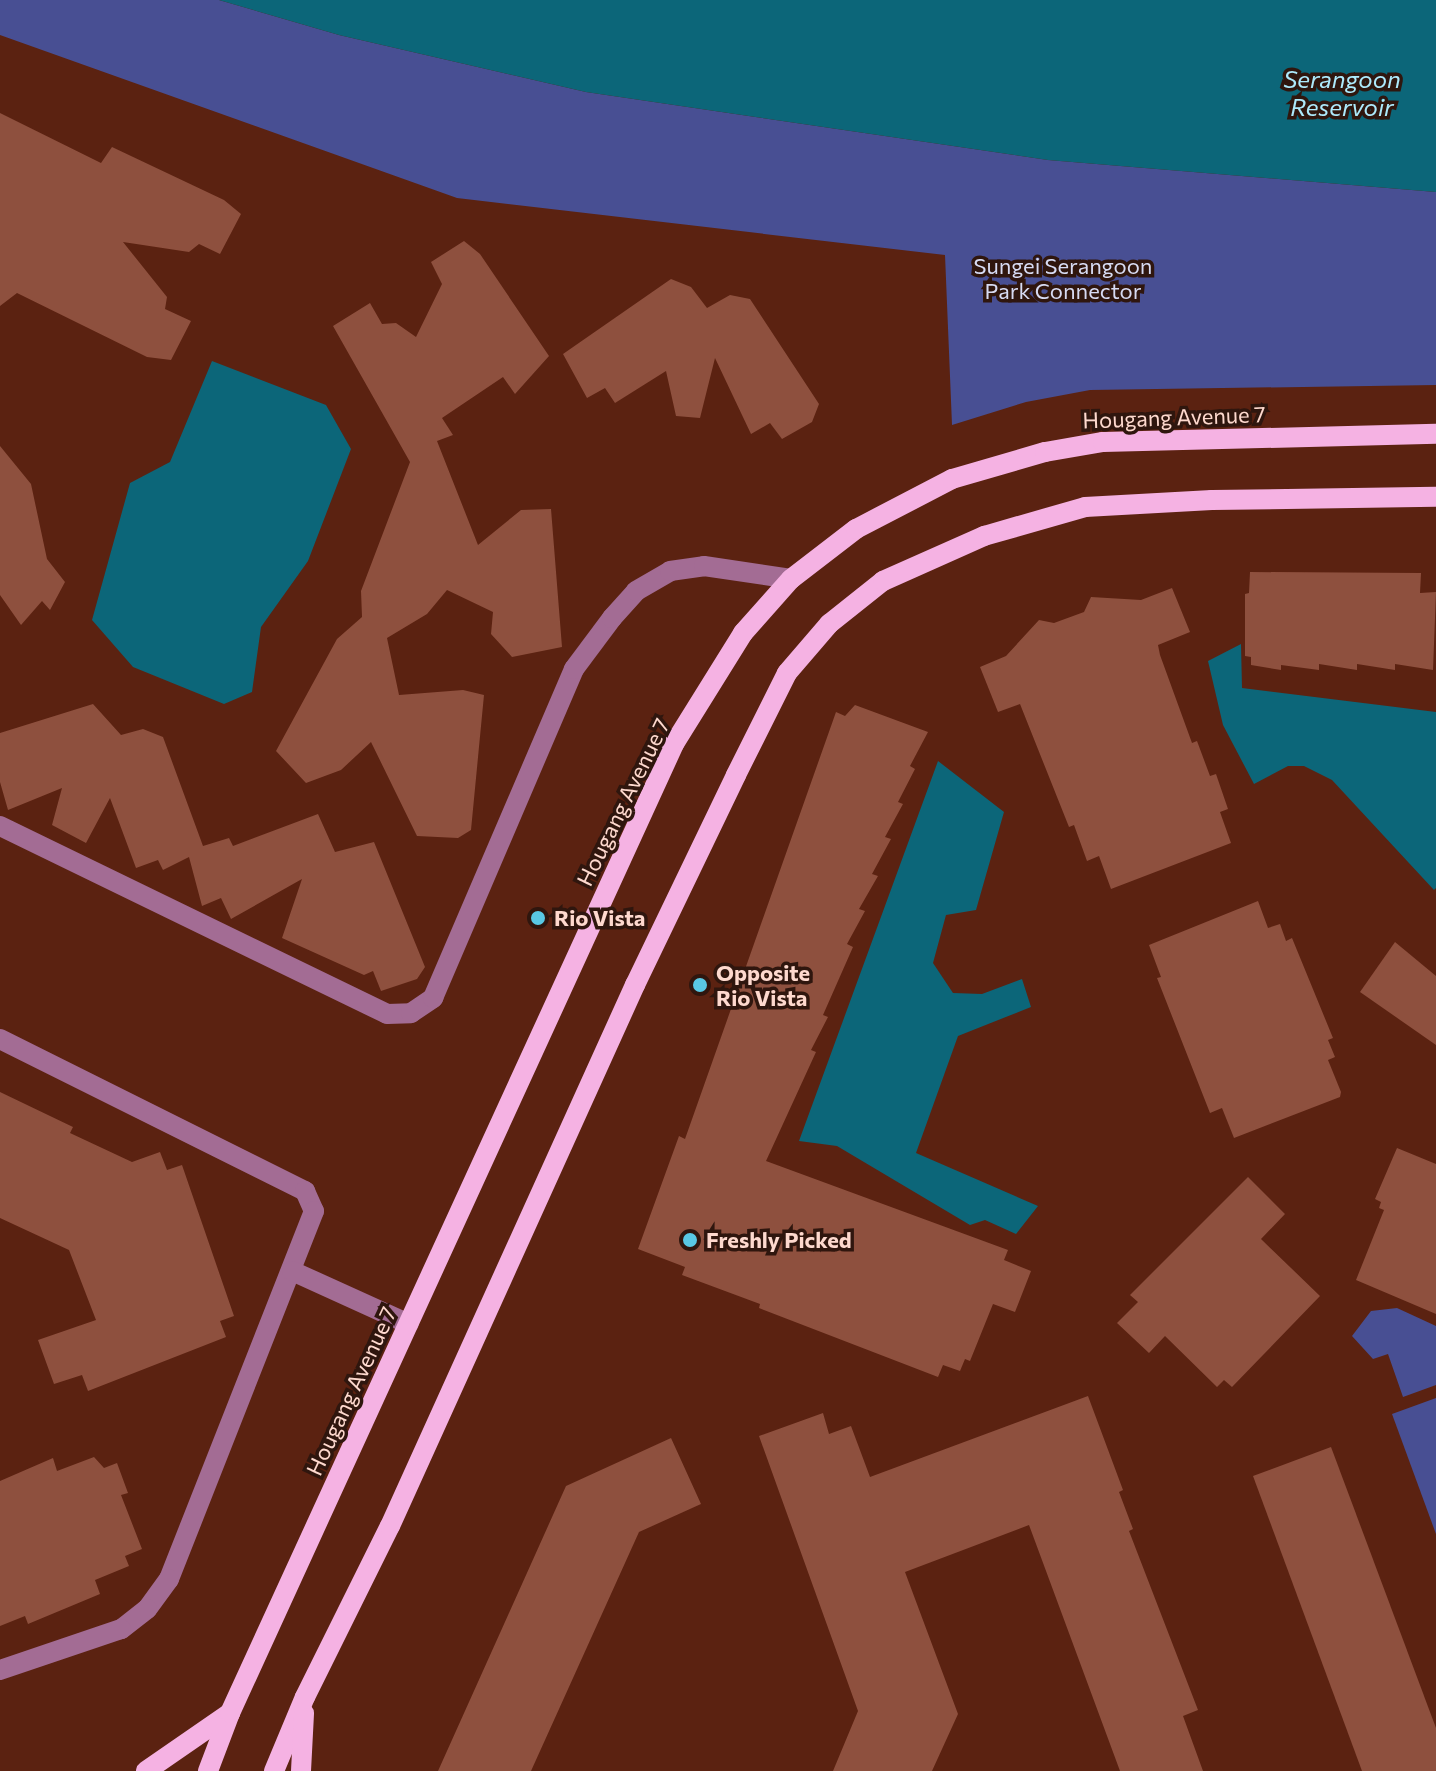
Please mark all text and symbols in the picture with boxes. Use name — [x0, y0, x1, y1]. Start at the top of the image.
water label: Serangoon Reservoir — [1283, 65, 1401, 121]
park label: Sungei Serangoon Park Connector — [974, 252, 1152, 304]
street label: Hougang Avenue 7 — [1082, 401, 1266, 433]
street label: Hougang Avenue 7 — [571, 714, 675, 890]
place label: Rio Vista — [554, 905, 645, 931]
marker: Rio Vista — [529, 909, 547, 927]
place label: Opposite Rio Vista — [716, 959, 810, 1010]
marker: Opposite Rio Vista — [691, 976, 709, 994]
place label: Freshly Picked — [706, 1227, 852, 1253]
marker: Freshly Picked — [681, 1231, 699, 1249]
street label: Hougang Avenue 7 — [300, 1302, 402, 1480]

